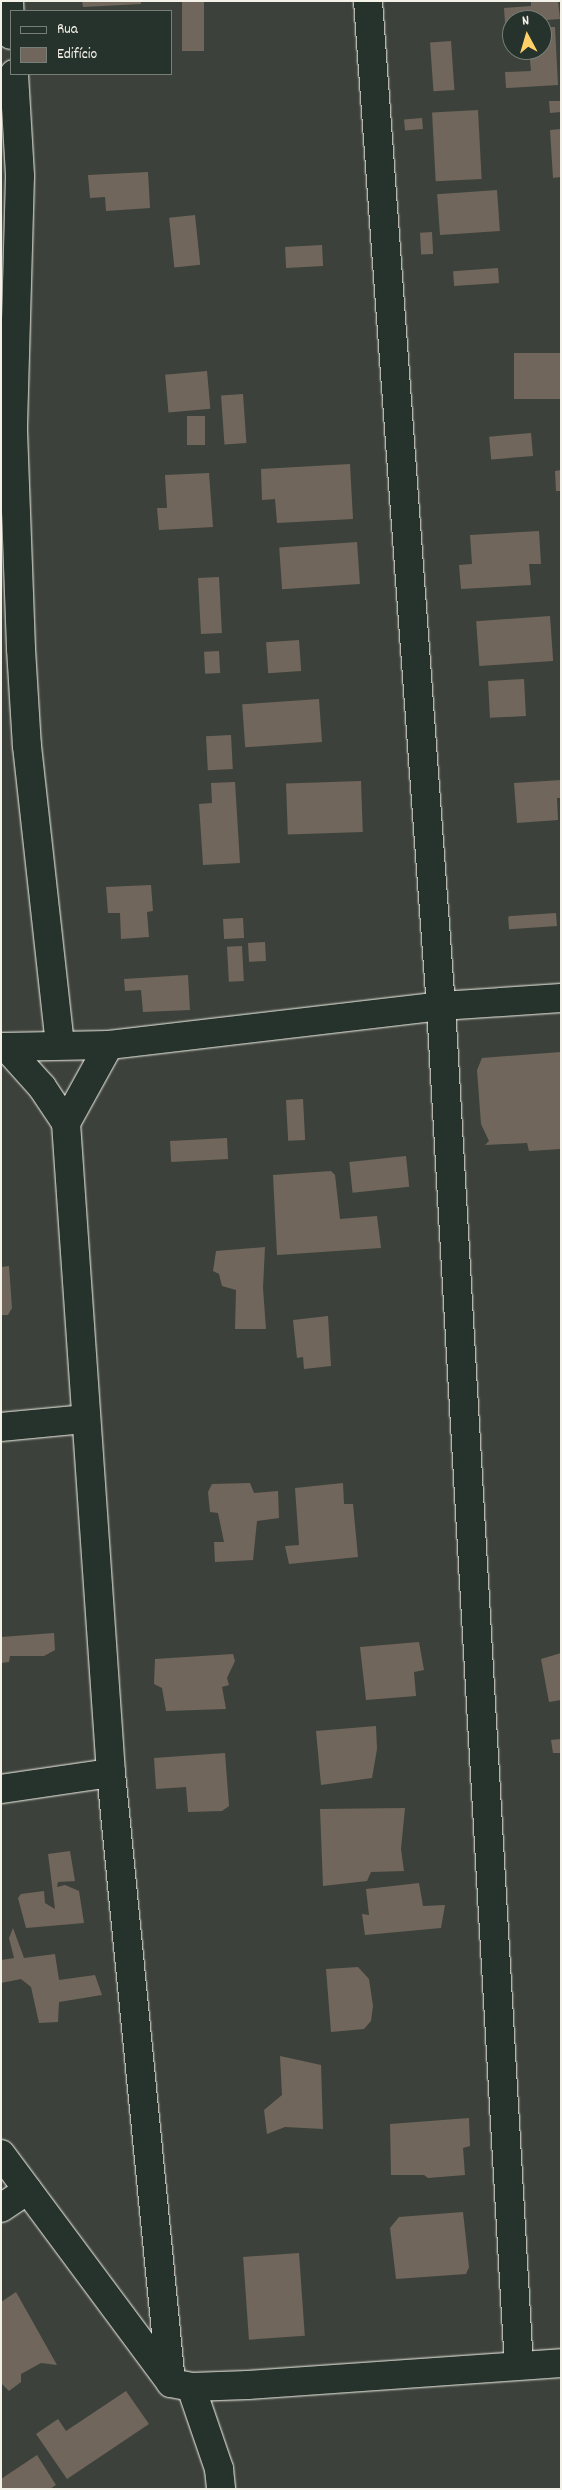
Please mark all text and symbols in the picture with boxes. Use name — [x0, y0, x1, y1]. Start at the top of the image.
legend — [10, 10, 172, 75]
north arrow — [502, 10, 552, 60]
text: N — [521, 11, 530, 31]
text: Rua — [57, 19, 78, 41]
text: Edifício — [57, 44, 97, 66]

